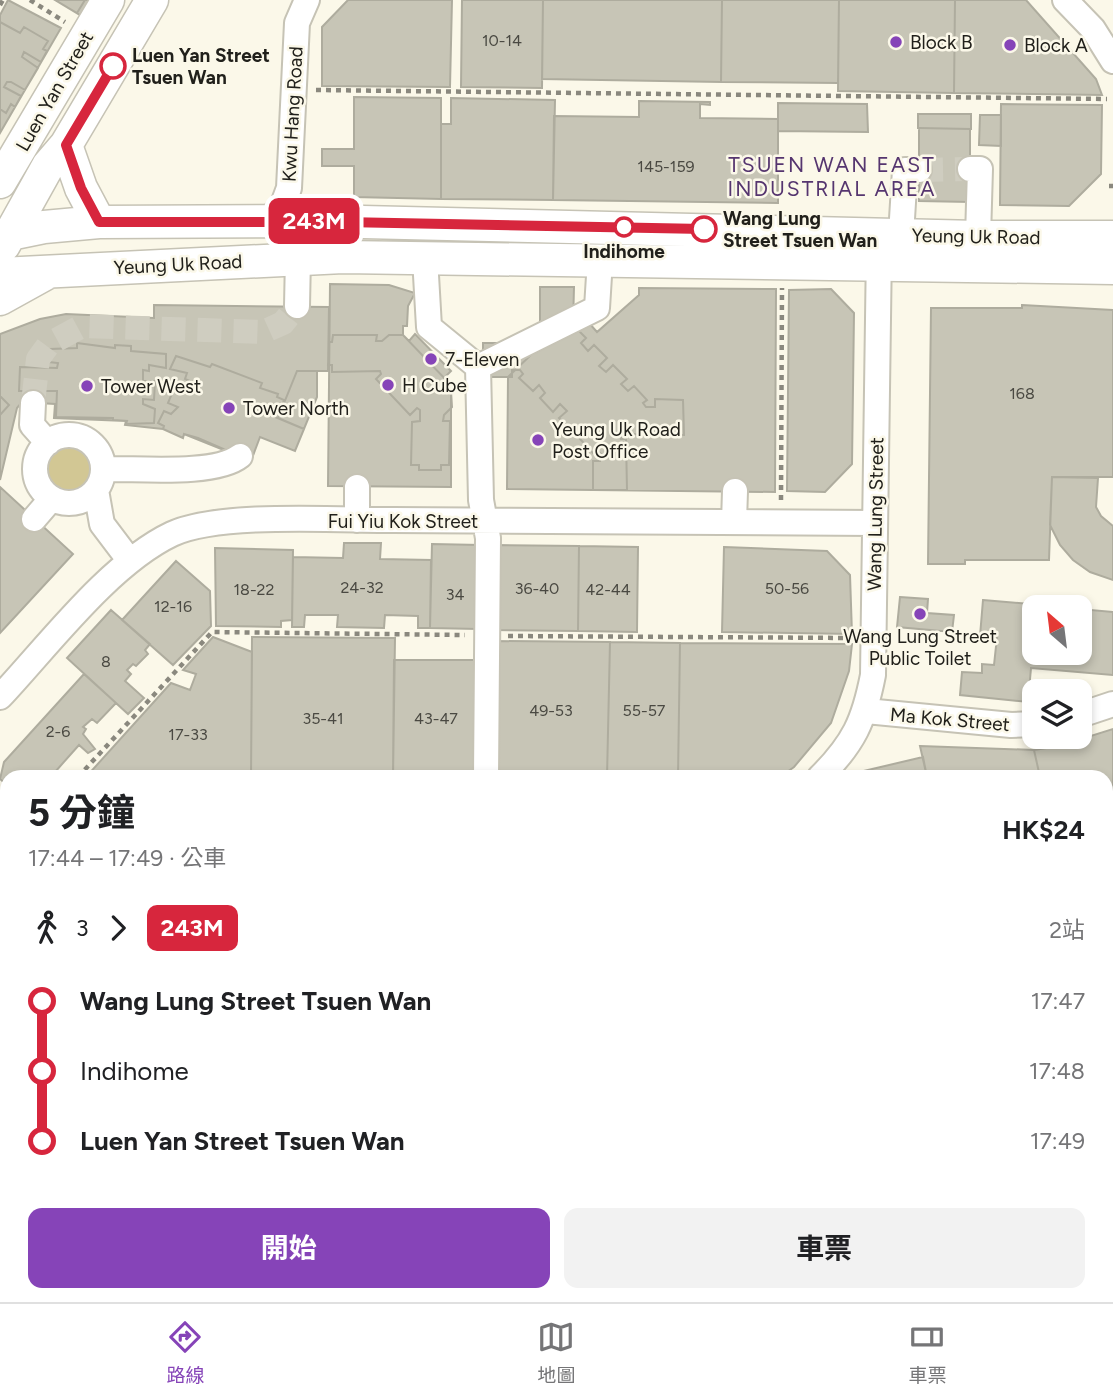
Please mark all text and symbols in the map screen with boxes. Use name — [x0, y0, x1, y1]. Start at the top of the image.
street label: Luen Yan Street — [11, 27, 98, 155]
house number: 10-14 — [482, 31, 522, 50]
place label: Block B — [910, 31, 973, 54]
marker: Block B — [888, 34, 904, 50]
place label: Block A — [1024, 34, 1088, 57]
marker: Block A — [1002, 37, 1018, 53]
place label: Luen Yan Street Tsuen Wan — [132, 44, 270, 89]
street label: Kwu Hang Road — [277, 46, 308, 182]
marker: Luen Yan Street Tsuen Wan — [100, 53, 126, 79]
district label: TSUEN WAN EAST INDUSTRIAL AREA — [728, 152, 936, 201]
house number: 145-159 — [637, 157, 695, 176]
line badge: 243M — [265, 198, 363, 244]
text: 243M — [283, 206, 346, 235]
place label: Wang Lung Street Tsuen Wan — [723, 207, 877, 252]
marker: Wang Lung Street Tsuen Wan — [691, 216, 717, 242]
marker: Indihome — [614, 217, 634, 237]
street label: Yeung Uk Road — [911, 224, 1041, 249]
place label: Indihome — [583, 240, 665, 263]
street label: Yeung Uk Road — [113, 250, 243, 279]
place label: 7-Eleven — [445, 348, 519, 371]
marker: 7-Eleven — [423, 351, 439, 367]
place label: H Cube — [402, 374, 467, 397]
place label: Tower West — [101, 375, 201, 398]
marker: H Cube — [380, 377, 396, 393]
marker: Tower West — [79, 378, 95, 394]
house number: 168 — [1009, 384, 1035, 403]
place label: Tower North — [243, 397, 349, 420]
marker: Tower North — [221, 400, 237, 416]
place label: Yeung Uk Road Post Office — [552, 418, 681, 463]
marker: Yeung Uk Road Post Office — [530, 432, 546, 448]
street label: Wang Lung Street — [863, 437, 888, 591]
street label: Fui Yiu Kok Street — [328, 510, 478, 533]
house number: 24-32 — [340, 578, 384, 597]
house number: 36-40 — [515, 579, 559, 598]
house number: 50-56 — [765, 579, 809, 598]
house number: 18-22 — [234, 580, 275, 599]
house number: 42-44 — [585, 580, 631, 599]
house number: 34 — [446, 585, 464, 604]
north arrow — [1022, 595, 1092, 665]
map controls — [1022, 595, 1092, 749]
house number: 12-16 — [154, 597, 192, 616]
marker: Wang Lung Street Public Toilet — [912, 606, 928, 622]
place label: Wang Lung Street Public Toilet — [843, 625, 997, 670]
house number: 8 — [101, 652, 111, 671]
button: layers — [1022, 679, 1092, 749]
house number: 49-53 — [529, 701, 573, 720]
house number: 55-57 — [623, 701, 666, 720]
street label: Ma Kok Street — [889, 703, 1011, 736]
house number: 35-41 — [302, 709, 344, 728]
house number: 43-47 — [414, 709, 458, 728]
house number: 2-6 — [46, 722, 70, 741]
house number: 17-33 — [168, 725, 208, 744]
text: 5 分鐘 — [28, 790, 135, 836]
text: HK$24 — [1002, 814, 1085, 846]
text: 17:44 – 17:49 · 公車 — [28, 844, 226, 872]
icon: walk — [28, 909, 66, 947]
icon: forward — [99, 909, 137, 947]
text: 243M — [161, 913, 224, 942]
text: 3 — [76, 914, 89, 942]
text: 2站 — [1049, 916, 1085, 944]
text: Wang Lung Street Tsuen Wan — [80, 985, 431, 1017]
text: 17:47 — [1031, 987, 1085, 1015]
text: Indihome — [80, 1055, 189, 1087]
text: 17:48 — [1029, 1057, 1085, 1085]
text: Luen Yan Street Tsuen Wan — [80, 1125, 405, 1157]
text: 17:49 — [1030, 1127, 1085, 1155]
button: 開始 — [28, 1208, 550, 1288]
button: 車票 — [564, 1208, 1085, 1288]
tab: 路線 — [166, 1318, 205, 1387]
tab: 地圖 — [537, 1318, 576, 1387]
tab: 車票 — [908, 1318, 947, 1387]

